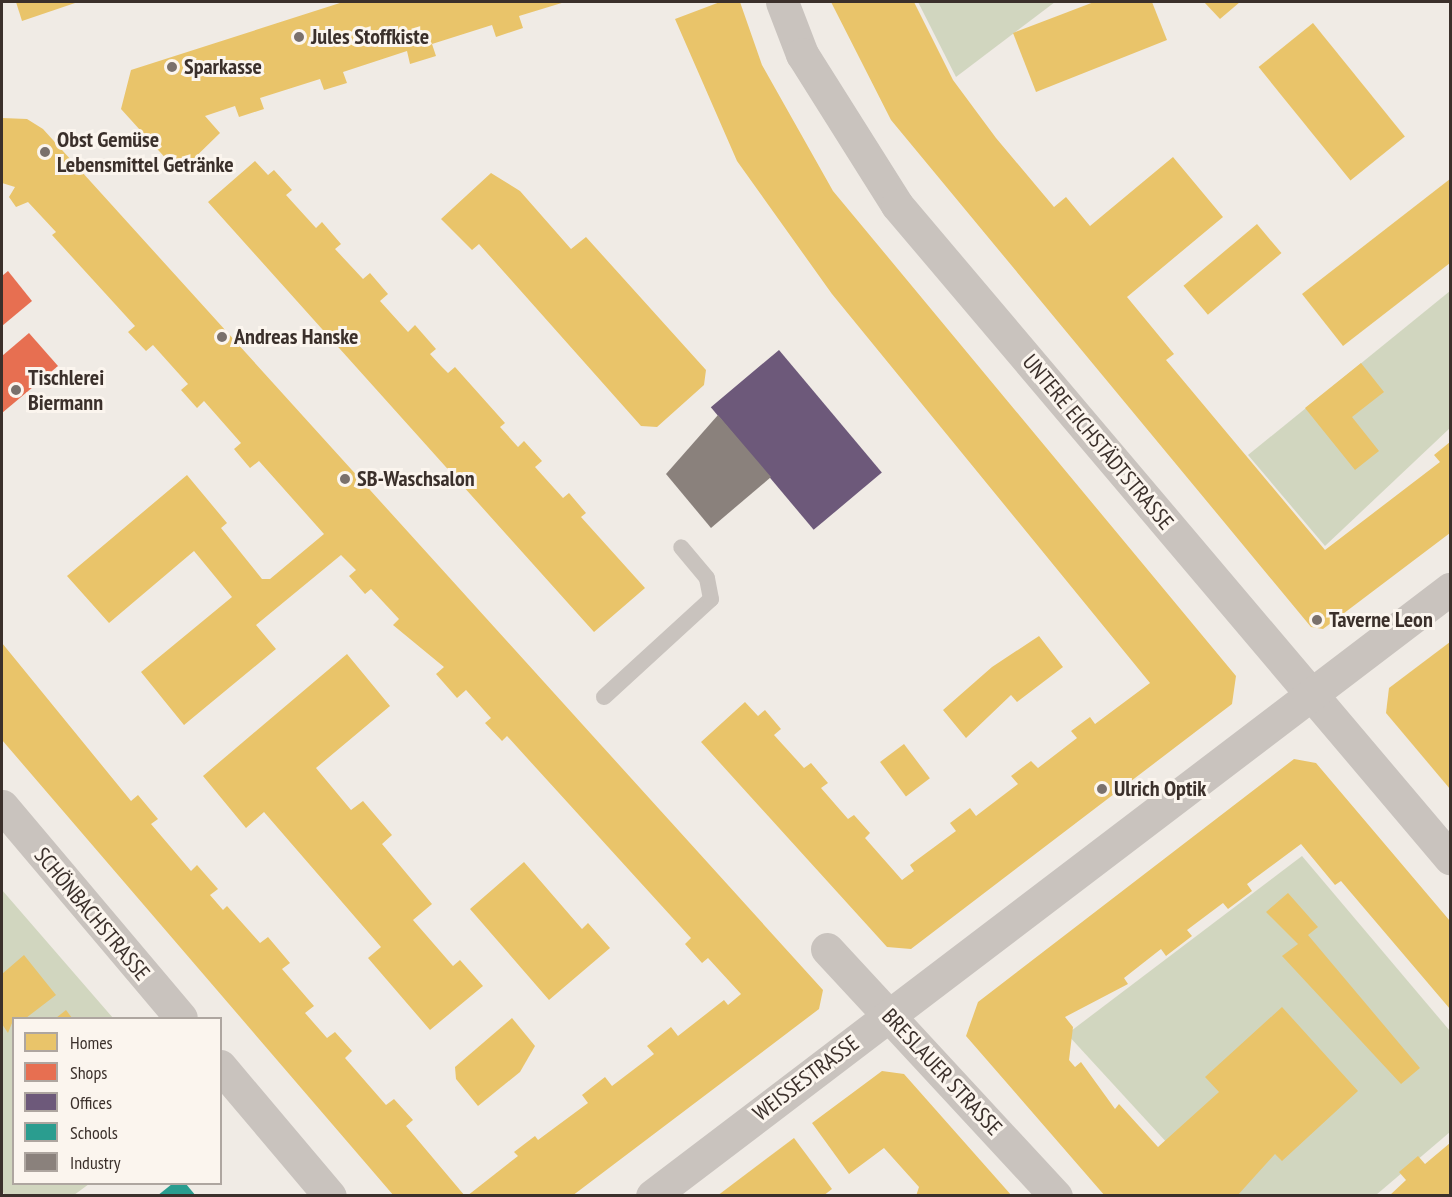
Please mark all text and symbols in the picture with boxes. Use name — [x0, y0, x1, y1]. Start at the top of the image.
place label: Jules Stoffkiste — [311, 24, 429, 50]
marker: Jules Stoffkiste — [292, 30, 306, 44]
place label: Sparkasse — [184, 54, 262, 80]
marker: Sparkasse — [165, 60, 179, 74]
place label: Obst Gemüse Lebensmittel Getränke — [57, 126, 234, 178]
marker: Obst Gemüse Lebensmittel Getränke — [38, 145, 52, 159]
place label: Andreas Hanske — [234, 324, 358, 350]
marker: Andreas Hanske — [215, 330, 229, 344]
street label: UNTERE EICHSTÄDTSTRASSE — [1017, 349, 1179, 535]
place label: Tischlerei Biermann — [28, 364, 104, 416]
marker: Tischlerei Biermann — [9, 383, 23, 397]
place label: SB-Waschsalon — [357, 466, 475, 492]
marker: SB-Waschsalon — [338, 472, 352, 486]
place label: Taverne Leon — [1329, 607, 1433, 633]
marker: Taverne Leon — [1310, 613, 1324, 627]
place label: Ulrich Optik — [1114, 776, 1207, 802]
marker: Ulrich Optik — [1095, 782, 1109, 796]
street label: SCHÖNBACHSTRASSE — [29, 842, 155, 986]
street label: BRESLAUER STRASSE — [877, 1003, 1007, 1141]
legend — [12, 1017, 222, 1185]
street label: WEISSESTRASSE — [748, 1030, 864, 1126]
text: Homes — [70, 1031, 113, 1054]
text: Shops — [70, 1061, 107, 1084]
text: Offices — [70, 1091, 112, 1114]
text: Schools — [70, 1121, 118, 1144]
text: Industry — [70, 1151, 120, 1174]

